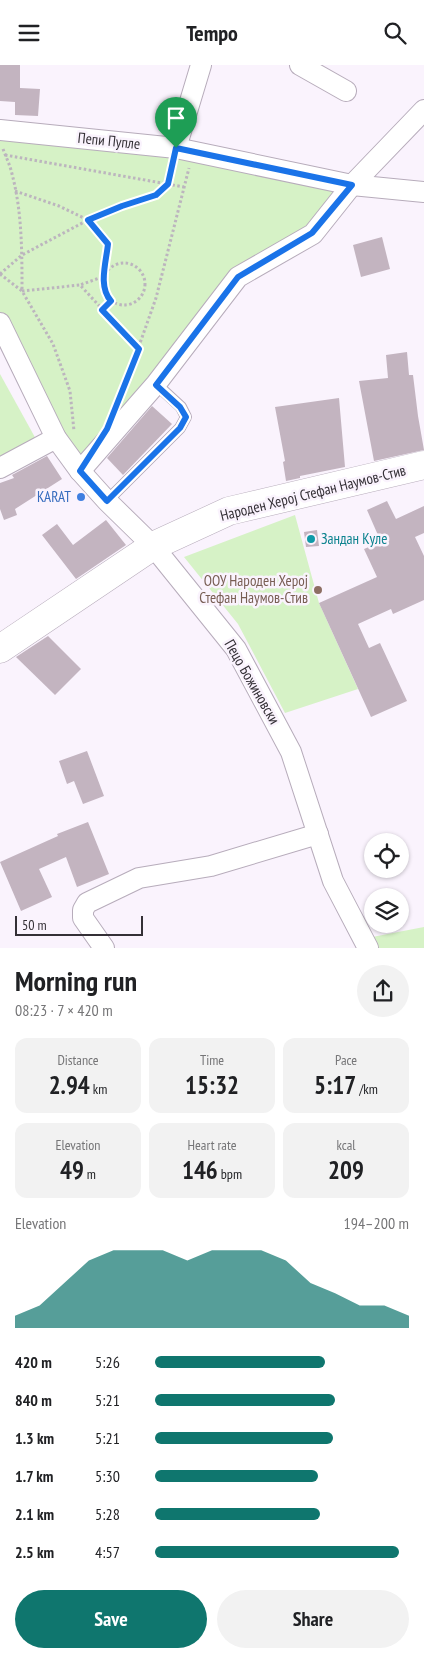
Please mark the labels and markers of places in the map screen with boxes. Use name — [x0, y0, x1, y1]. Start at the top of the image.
pin — [155, 97, 197, 148]
place label: KARAT — [37, 487, 71, 506]
marker: KARAT — [75, 491, 87, 503]
place label: Зандан Куле — [321, 529, 387, 548]
marker: Зандан Куле — [305, 533, 317, 545]
place label: ООУ Народен Херој Стефан Наумов-Стив — [199, 571, 308, 607]
marker: ООУ Народен Херој Стефан Наумов-Стив — [312, 584, 324, 596]

